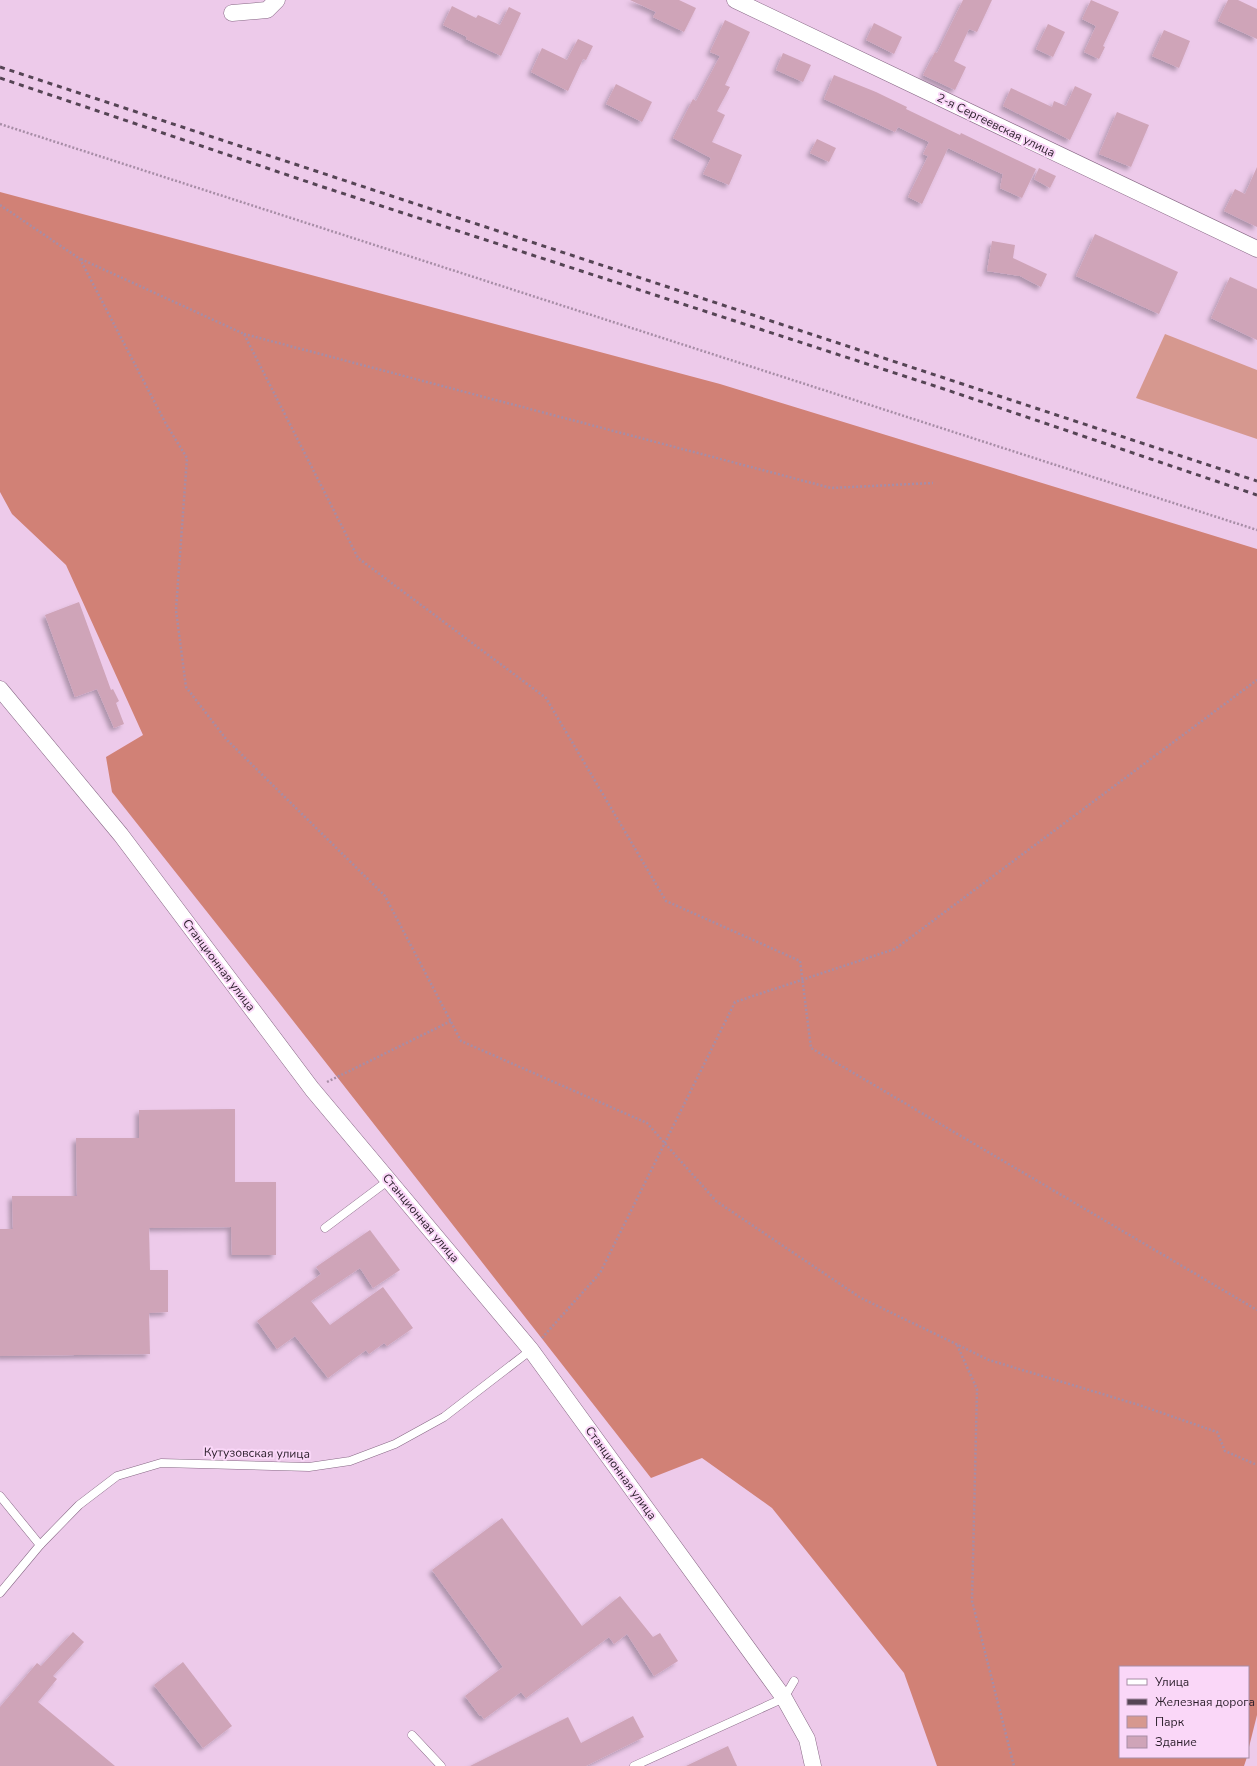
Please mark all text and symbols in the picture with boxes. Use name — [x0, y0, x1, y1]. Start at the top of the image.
street label: 2-я Сергеевская улица — [934, 89, 1058, 161]
street label: Станционная улица — [179, 916, 259, 1014]
street label: Станционная улица — [379, 1170, 463, 1266]
street label: Станционная улица — [582, 1423, 660, 1523]
street label: Кутузовская улица — [204, 1444, 310, 1462]
legend — [1119, 1666, 1249, 1758]
text: Улица — [1154, 1674, 1189, 1690]
text: Железная дорога — [1155, 1694, 1255, 1710]
text: Парк — [1155, 1714, 1185, 1730]
text: Здание — [1155, 1734, 1197, 1750]

